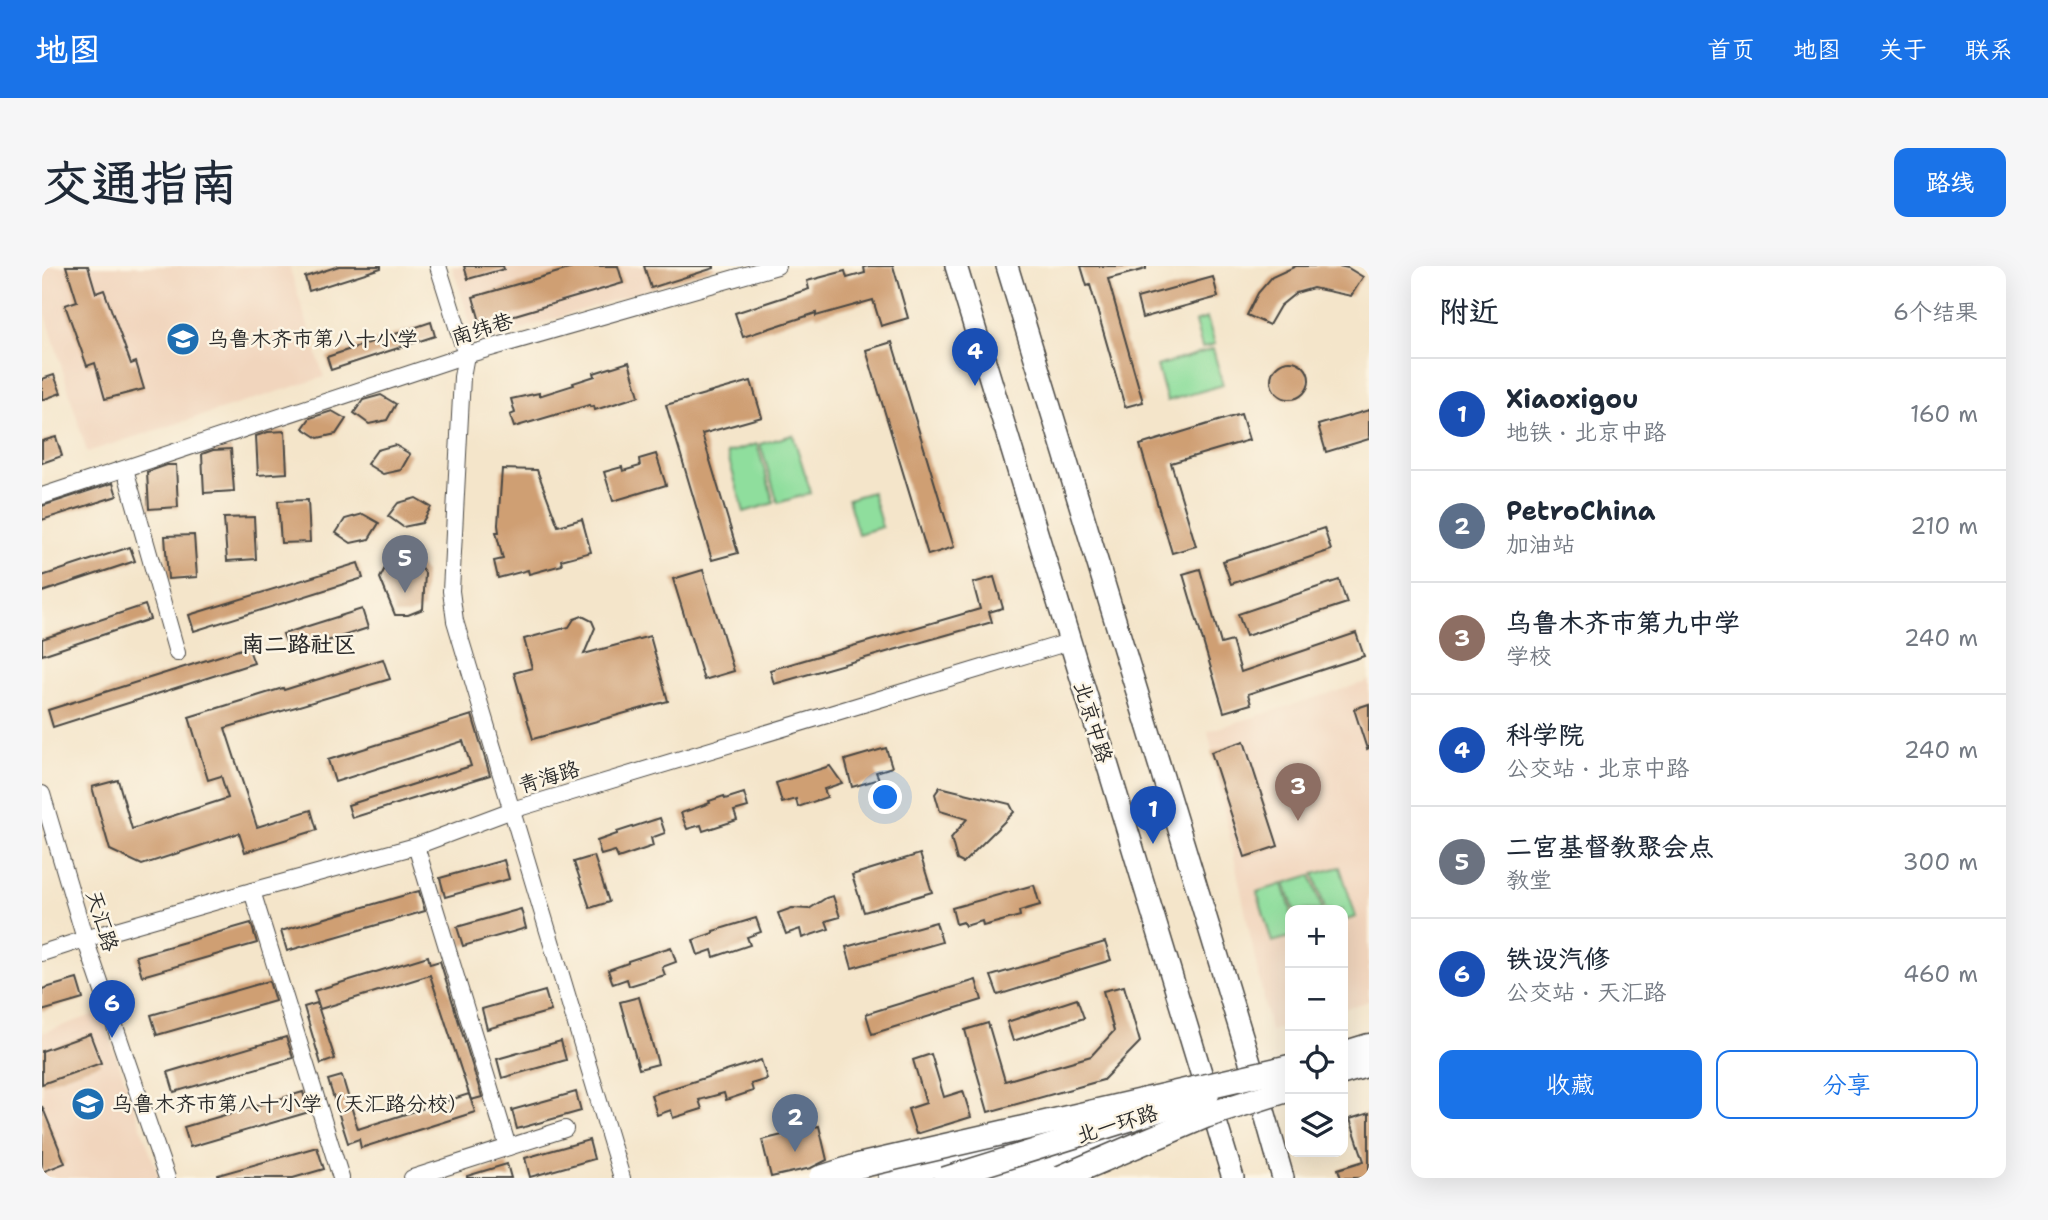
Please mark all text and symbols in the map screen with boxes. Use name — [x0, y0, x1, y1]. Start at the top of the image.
text: 地图 — [35, 27, 101, 72]
text: 首页 — [1707, 34, 1755, 66]
text: 地图 — [1793, 34, 1841, 66]
text: 关于 — [1879, 34, 1927, 66]
text: 联系 — [1965, 34, 2013, 66]
button: 路线 — [1894, 148, 2006, 217]
text: 交通指南 — [42, 150, 238, 216]
text: 附近 — [1439, 291, 1499, 332]
text: 6个结果 — [1893, 297, 1978, 327]
street label: 南纬巷 — [448, 306, 516, 352]
school or university icon: 乌鲁木齐市第八十小学 — [164, 320, 202, 358]
place label: 乌鲁木齐市第八十小学 — [208, 325, 418, 353]
pin: 4 — [952, 328, 998, 386]
text: Xiaoxigou — [1506, 381, 1638, 416]
text: 1 — [1457, 399, 1467, 429]
text: 160 m — [1910, 399, 1978, 429]
text: 地铁 · 北京中路 — [1506, 417, 1666, 447]
text: PetroChina — [1506, 493, 1655, 528]
text: 2 — [1454, 511, 1470, 541]
text: 210 m — [1910, 511, 1978, 541]
text: 加油站 — [1506, 529, 1575, 559]
pin: 5 — [382, 535, 428, 593]
text: 乌鲁木齐市第九中学 — [1506, 605, 1740, 640]
text: 3 — [1454, 623, 1470, 653]
text: 240 m — [1904, 623, 1978, 653]
district label: 南二路社区 — [242, 629, 357, 659]
text: 学校 — [1506, 641, 1552, 671]
street label: 北京中路 — [1067, 678, 1119, 766]
text: 科学院 — [1506, 717, 1584, 752]
text: 4 — [1454, 735, 1470, 765]
text: 240 m — [1904, 735, 1978, 765]
text: 公交站 · 北京中路 — [1506, 753, 1689, 783]
street label: 青海路 — [515, 754, 583, 800]
pin: 3 — [1275, 763, 1321, 821]
your location — [868, 780, 902, 814]
pin: 1 — [1130, 786, 1176, 844]
text: 二宫基督教聚会点 — [1506, 829, 1714, 864]
text: 5 — [1455, 847, 1469, 877]
text: 300 m — [1903, 847, 1978, 877]
text: 教堂 — [1506, 865, 1552, 895]
street label: 天汇路 — [79, 887, 125, 955]
map controls — [1285, 905, 1348, 1157]
button: + — [1285, 905, 1348, 968]
text: 铁设汽修 — [1506, 941, 1610, 976]
text: 6 — [1454, 959, 1470, 989]
text: 460 m — [1903, 959, 1978, 989]
button: − — [1285, 968, 1348, 1031]
text: 公交站 · 天汇路 — [1506, 977, 1666, 1007]
pin: 6 — [89, 980, 135, 1038]
button: locate — [1285, 1031, 1348, 1094]
button: 收藏 — [1439, 1050, 1702, 1119]
button: 分享 — [1716, 1050, 1978, 1119]
school or university icon: 乌鲁木齐市第八十小学（天汇路分校） — [69, 1085, 107, 1123]
place label: 乌鲁木齐市第八十小学（天汇路分校） — [112, 1090, 469, 1118]
pin: 2 — [772, 1094, 818, 1152]
button: layers — [1285, 1094, 1348, 1157]
street label: 北一环路 — [1073, 1098, 1161, 1150]

